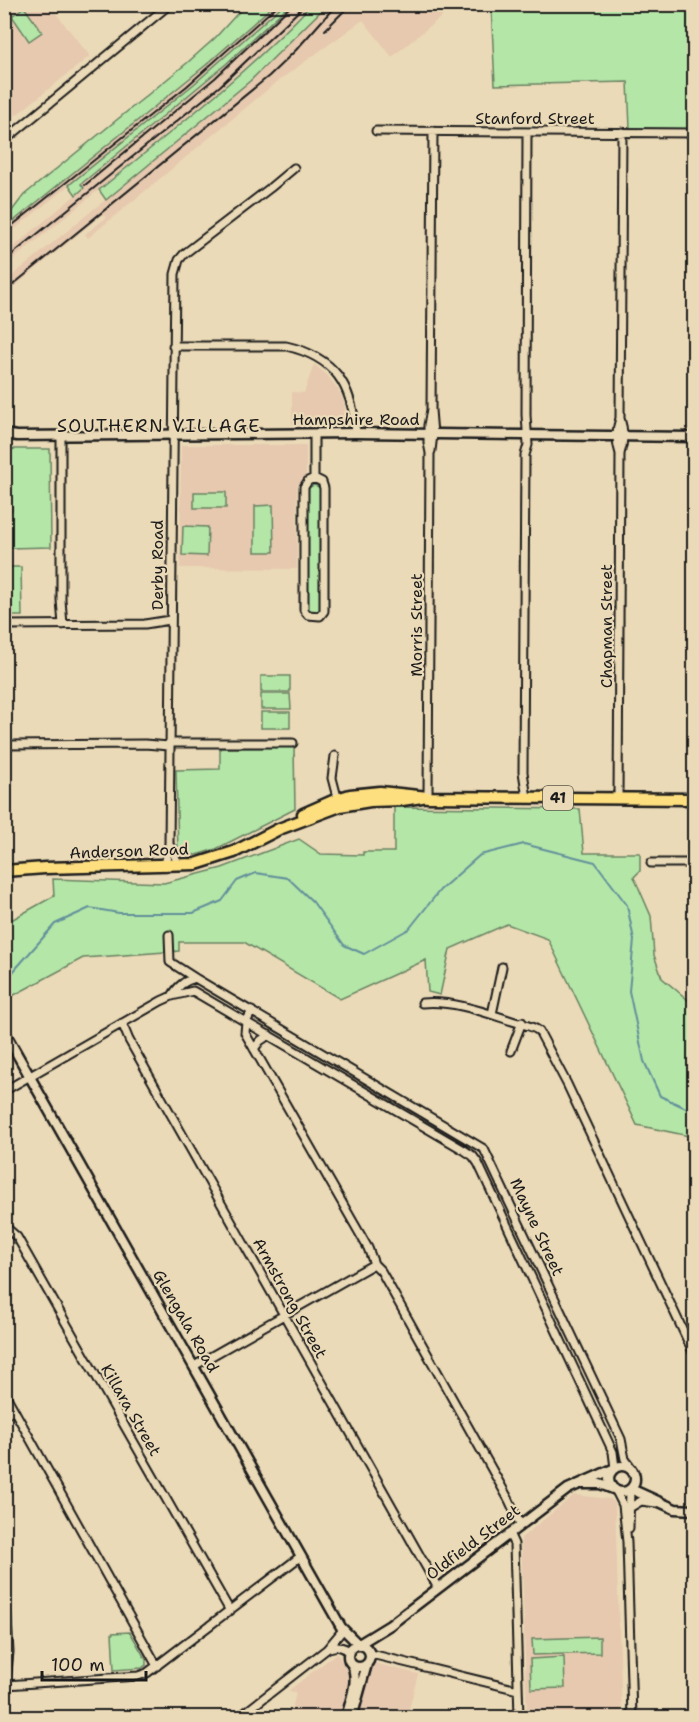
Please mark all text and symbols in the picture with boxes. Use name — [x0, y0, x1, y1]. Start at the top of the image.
street label: Stanford Street — [475, 108, 595, 129]
street label: Hampshire Road — [292, 409, 420, 430]
district label: SOUTHERN VILLAGE — [57, 414, 261, 438]
street label: Derby Road — [147, 520, 168, 610]
street label: Chapman Street — [596, 564, 617, 688]
street label: Morris Street — [406, 573, 427, 677]
road number: 41 — [543, 786, 573, 810]
street label: Anderson Road — [69, 838, 189, 864]
street label: Mayne Street — [505, 1175, 569, 1279]
street label: Armstrong Street — [248, 1234, 332, 1362]
street label: Glengala Road — [148, 1266, 224, 1376]
street label: Killara Street — [96, 1360, 166, 1460]
street label: Oldfield Street — [422, 1500, 524, 1584]
scale bar — [42, 1644, 146, 1682]
text: 100 m — [51, 1653, 105, 1677]

